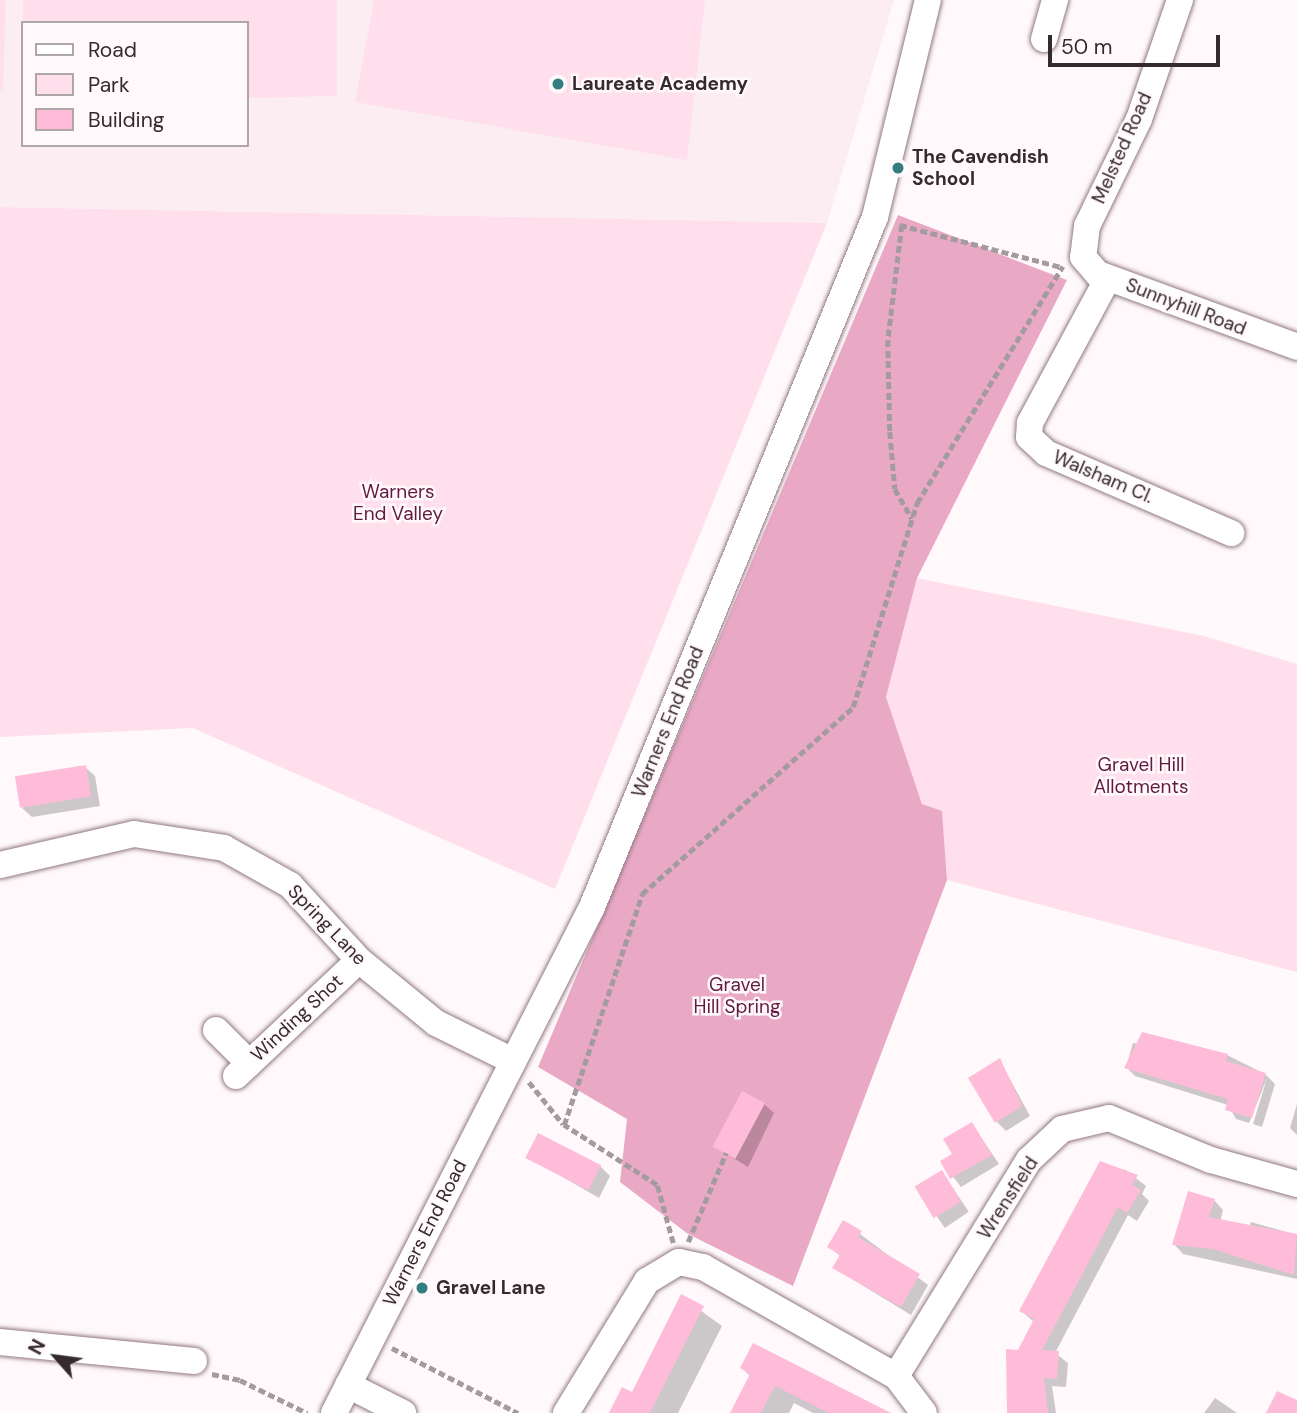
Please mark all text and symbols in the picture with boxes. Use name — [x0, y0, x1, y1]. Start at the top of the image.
legend — [21, 21, 248, 147]
scale bar — [1052, 21, 1224, 65]
text: 50 m — [1061, 33, 1112, 61]
text: Road — [88, 36, 137, 64]
text: Park — [88, 71, 129, 99]
place label: Laureate Academy — [572, 73, 748, 95]
marker: Laureate Academy — [550, 76, 566, 92]
street label: Melsted Road — [1087, 89, 1157, 207]
text: Building — [88, 106, 164, 134]
place label: The Cavendish School — [912, 146, 1049, 190]
marker: The Cavendish School — [890, 160, 906, 176]
street label: Sunnyhill Road — [1123, 274, 1249, 340]
street label: Walsham Cl. — [1050, 446, 1156, 508]
park label: Warners End Valley — [353, 481, 443, 525]
street label: Warners End Road — [627, 643, 709, 801]
park label: Gravel Hill Allotments — [1093, 754, 1189, 798]
street label: Spring Lane — [283, 880, 371, 970]
street label: Winding Shot — [246, 970, 348, 1066]
park label: Gravel Hill Spring — [693, 974, 781, 1018]
street label: Wrensfield — [973, 1153, 1043, 1243]
street label: Warners End Road — [378, 1156, 472, 1310]
place label: Gravel Lane — [436, 1277, 546, 1299]
marker: Gravel Lane — [414, 1280, 430, 1296]
north arrow — [21, 1322, 91, 1392]
text: N — [23, 1335, 51, 1359]

